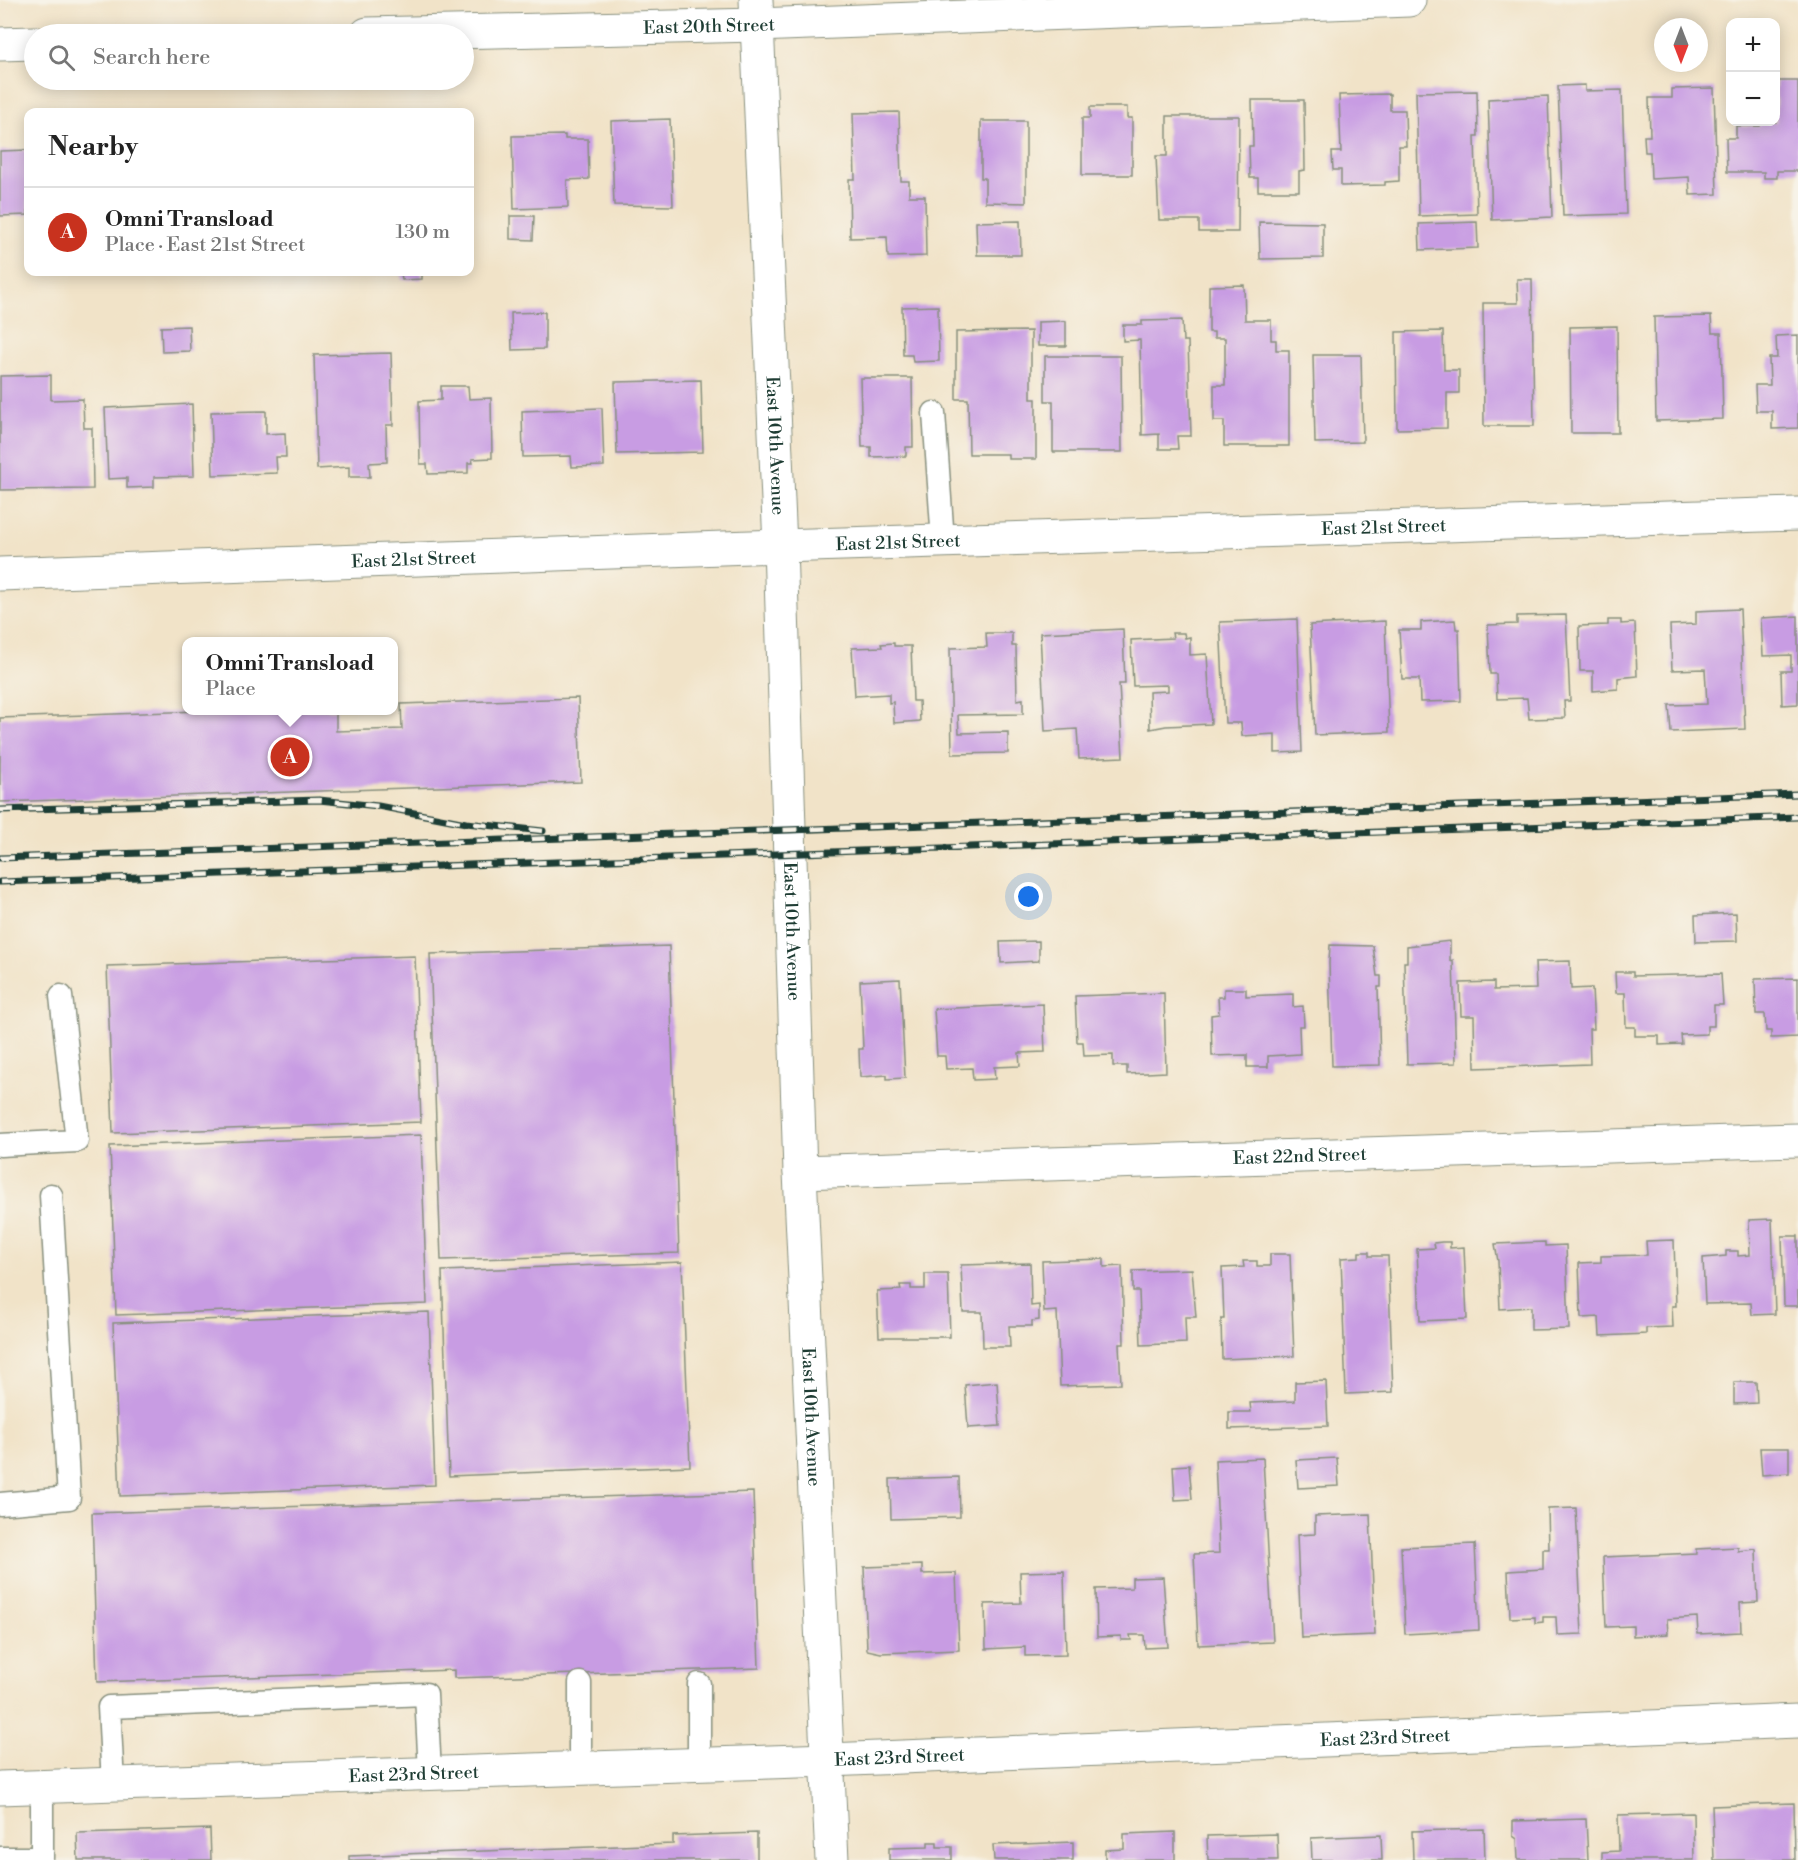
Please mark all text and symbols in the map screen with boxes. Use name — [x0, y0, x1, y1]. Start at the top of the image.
street label: East 20th Street — [643, 13, 776, 40]
north arrow — [1654, 18, 1708, 72]
map controls — [1726, 18, 1780, 126]
button: + — [1726, 18, 1780, 72]
search box — [24, 24, 474, 90]
icon: search — [45, 41, 78, 74]
text: Search here — [93, 44, 210, 71]
button: − — [1726, 72, 1780, 126]
text: Nearby — [48, 131, 138, 163]
text: Omni Transload — [105, 206, 274, 233]
text: A — [60, 220, 75, 245]
text: 130 m — [395, 220, 450, 245]
text: Place · East 21st Street — [105, 233, 305, 258]
street label: East 10th Avenue — [761, 376, 790, 516]
street label: East 21st Street — [1321, 514, 1447, 541]
street label: East 21st Street — [835, 529, 961, 556]
street label: East 21st Street — [351, 546, 477, 573]
popup — [182, 637, 398, 715]
text: Omni Transload — [206, 650, 374, 677]
text: Place — [206, 677, 256, 702]
pin: A — [270, 734, 310, 780]
street label: East 10th Avenue — [778, 861, 806, 1001]
your location — [1014, 882, 1043, 911]
street label: East 22nd Street — [1233, 1143, 1368, 1170]
street label: East 10th Avenue — [796, 1347, 826, 1487]
street label: East 23rd Street — [1319, 1724, 1451, 1752]
street label: East 23rd Street — [834, 1743, 966, 1772]
street label: East 23rd Street — [348, 1761, 480, 1788]

